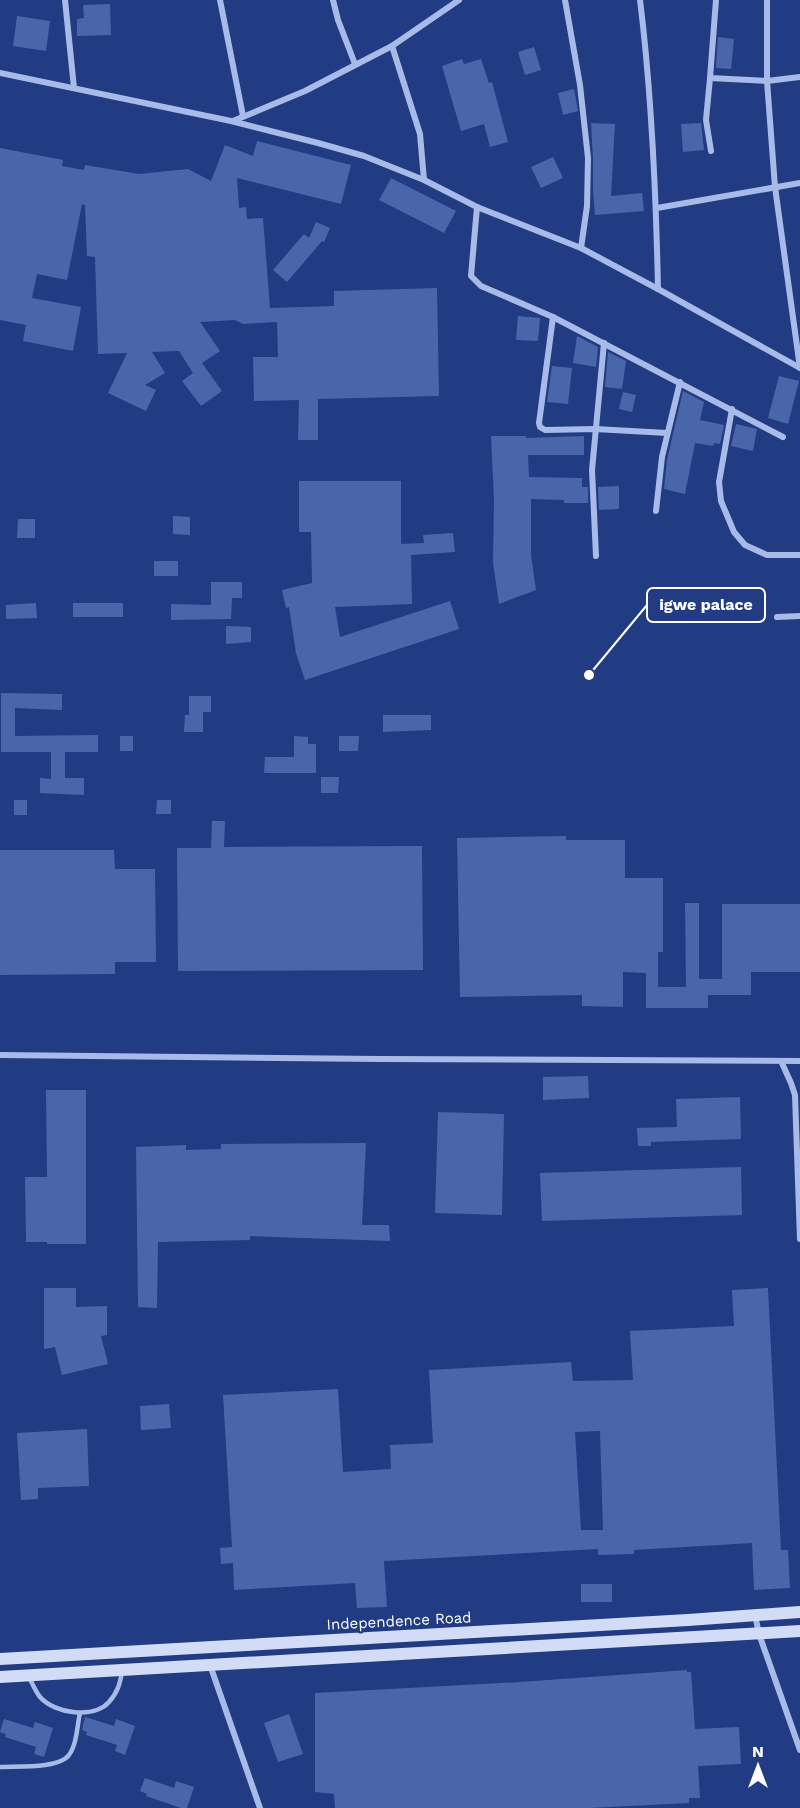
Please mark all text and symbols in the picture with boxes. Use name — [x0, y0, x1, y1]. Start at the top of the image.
callout: igwe palace — [647, 588, 765, 622]
text: igwe palace — [659, 595, 753, 614]
street label: Independence Road — [326, 1608, 472, 1634]
north arrow — [728, 1736, 788, 1796]
text: N — [752, 1742, 764, 1761]

